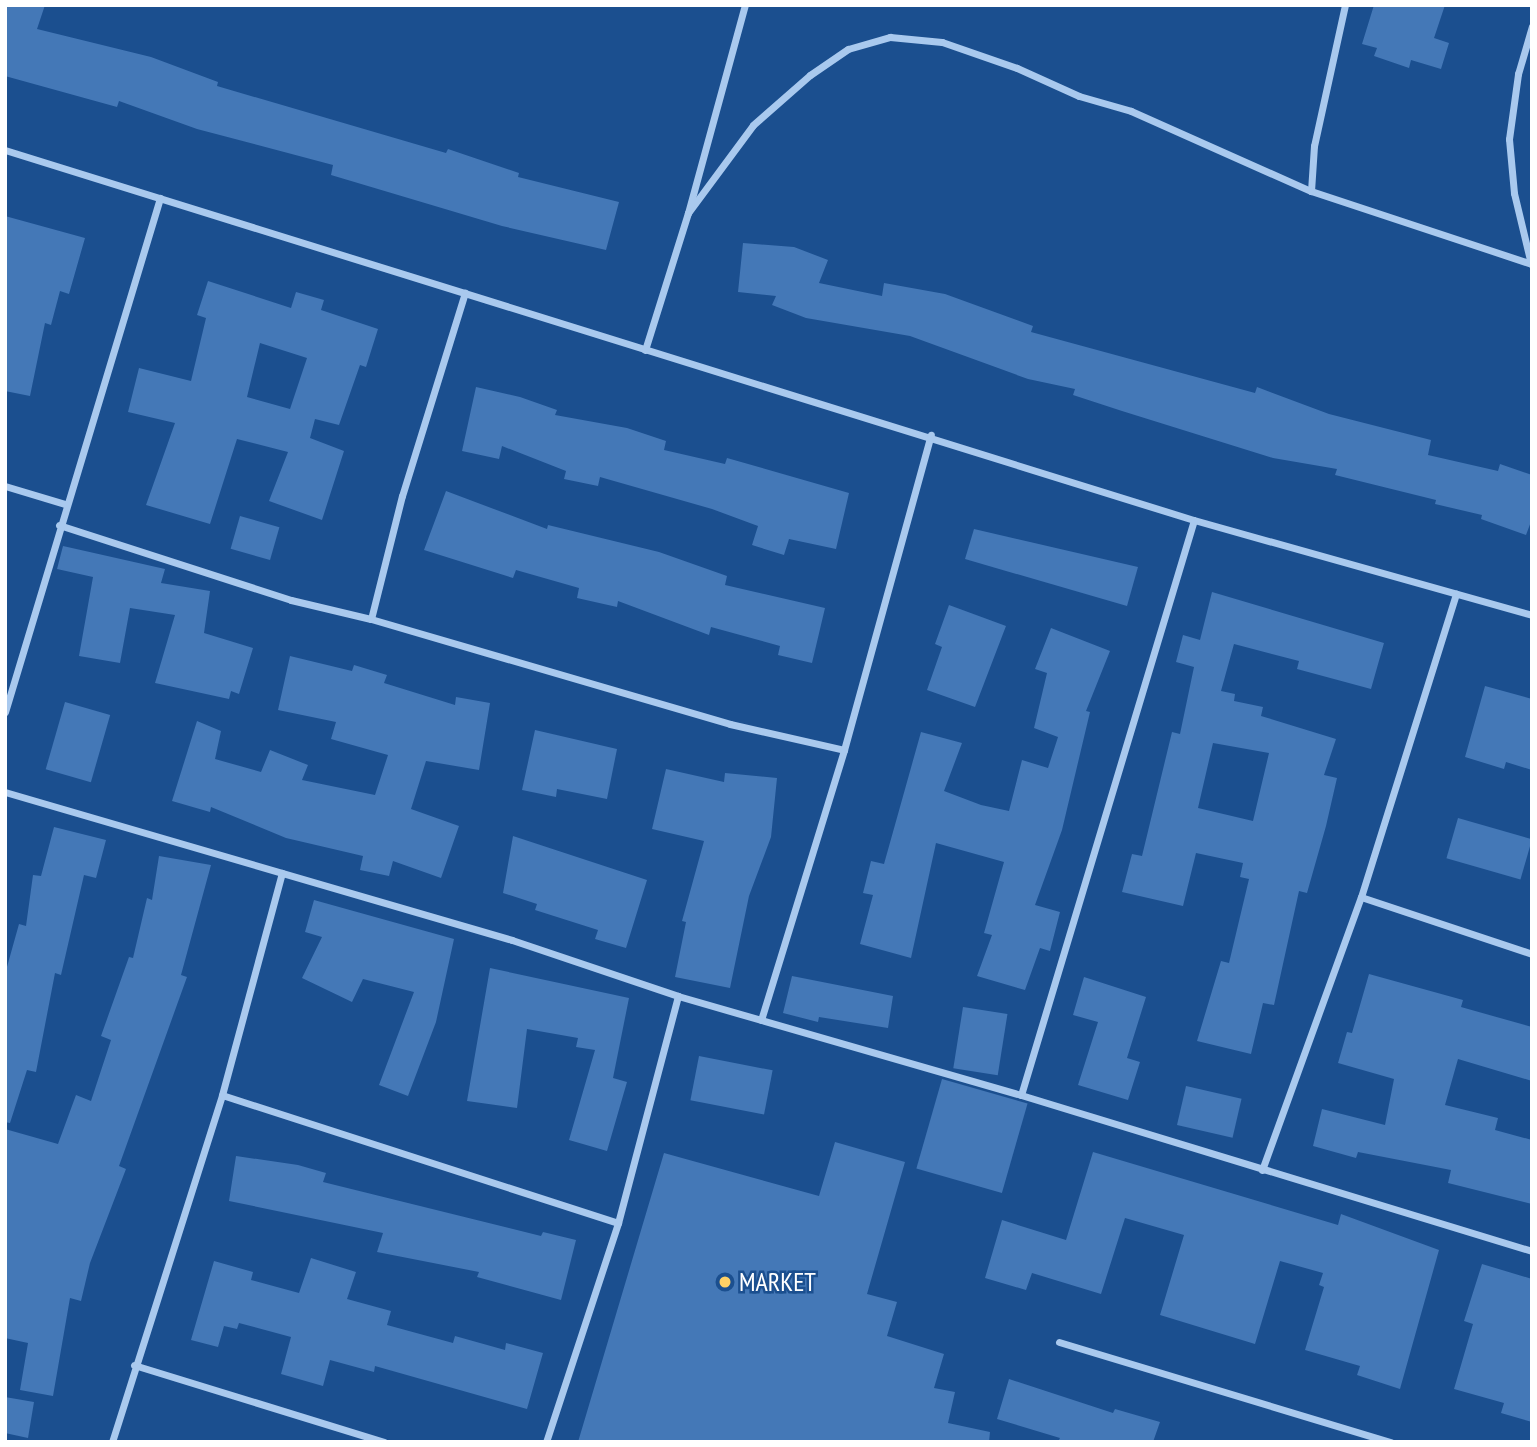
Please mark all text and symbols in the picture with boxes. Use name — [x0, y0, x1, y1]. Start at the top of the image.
place label: MARKET — [739, 1266, 816, 1298]
marker: MARKET — [717, 1274, 733, 1290]

